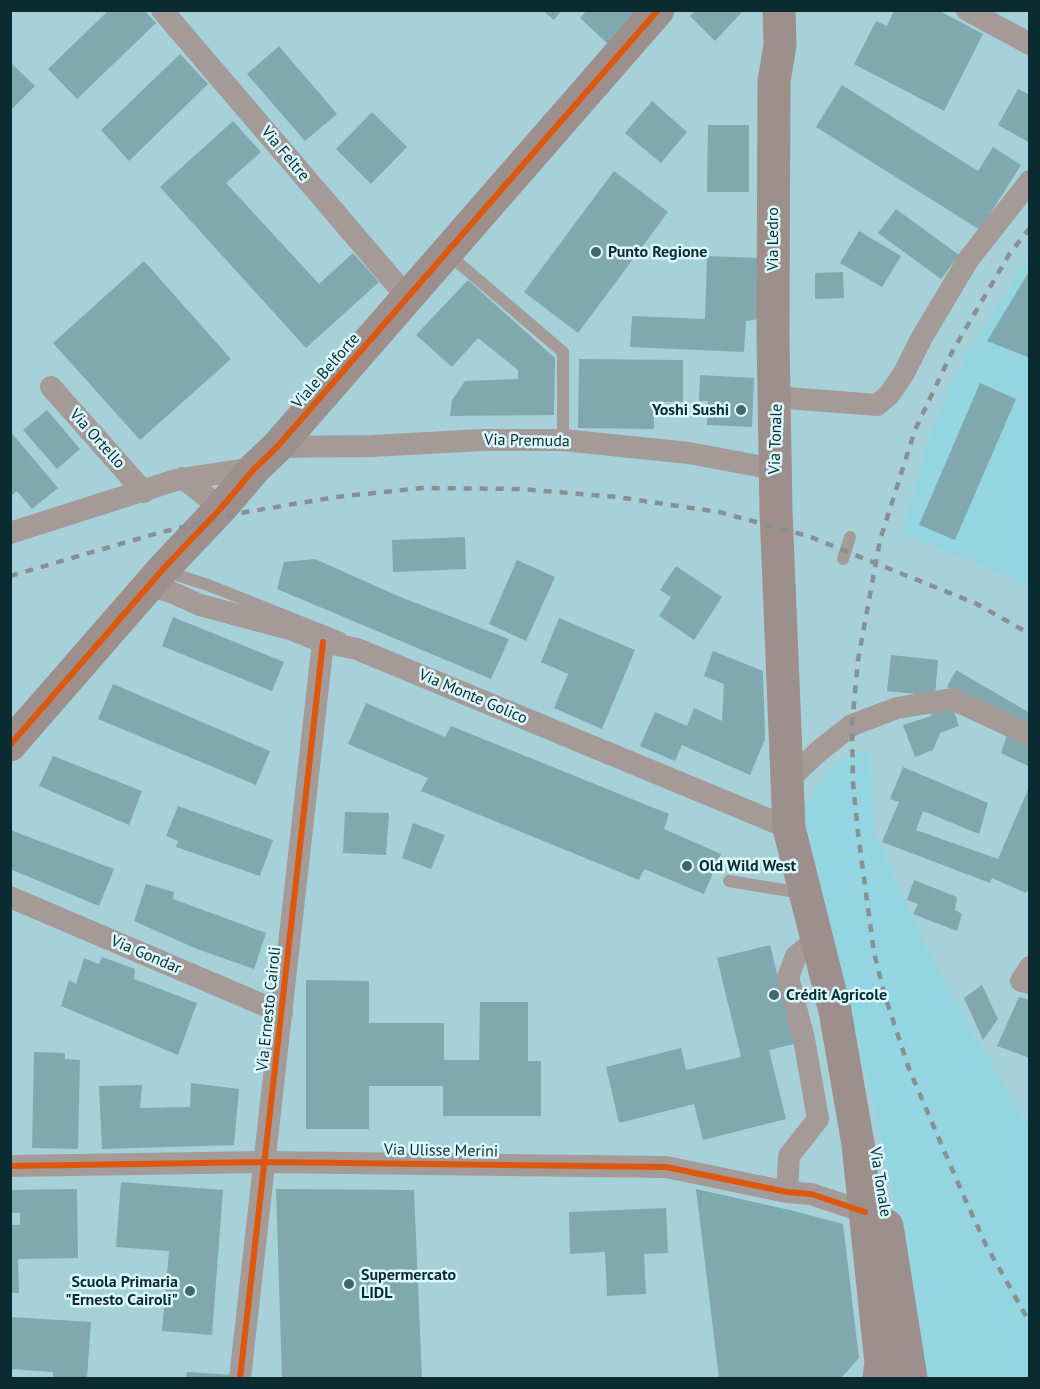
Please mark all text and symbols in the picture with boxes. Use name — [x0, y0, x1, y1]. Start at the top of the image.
street label: Via Feltre — [257, 123, 313, 185]
street label: Via Ledro — [763, 207, 783, 271]
place label: Punto Regione — [608, 242, 707, 262]
marker: Punto Regione — [589, 245, 603, 259]
street label: Viale Belforte — [288, 329, 364, 413]
place label: Yoshi Sushi — [652, 400, 729, 420]
marker: Yoshi Sushi — [734, 403, 748, 417]
street label: Via Tonale — [765, 403, 787, 475]
street label: Via Ortello — [65, 405, 129, 473]
street label: Via Premuda — [484, 431, 570, 451]
street label: Via Monte Golico — [416, 666, 530, 728]
place label: Old Wild West — [699, 856, 796, 876]
marker: Old Wild West — [680, 859, 694, 873]
street label: Via Gondar — [108, 932, 184, 978]
street label: Via Ernesto Cairoli — [253, 946, 285, 1072]
place label: Crédit Agricole — [786, 985, 887, 1005]
marker: Crédit Agricole — [767, 988, 781, 1002]
street label: Via Ulisse Merini — [384, 1140, 498, 1162]
street label: Via Tonale — [865, 1146, 895, 1218]
place label: Supermercato LIDL — [361, 1265, 456, 1303]
place label: Scuola Primaria "Ernesto Cairoli" — [65, 1272, 178, 1310]
marker: Supermercato LIDL — [342, 1277, 356, 1291]
marker: Scuola Primaria "Ernesto Cairoli" — [183, 1284, 197, 1298]

